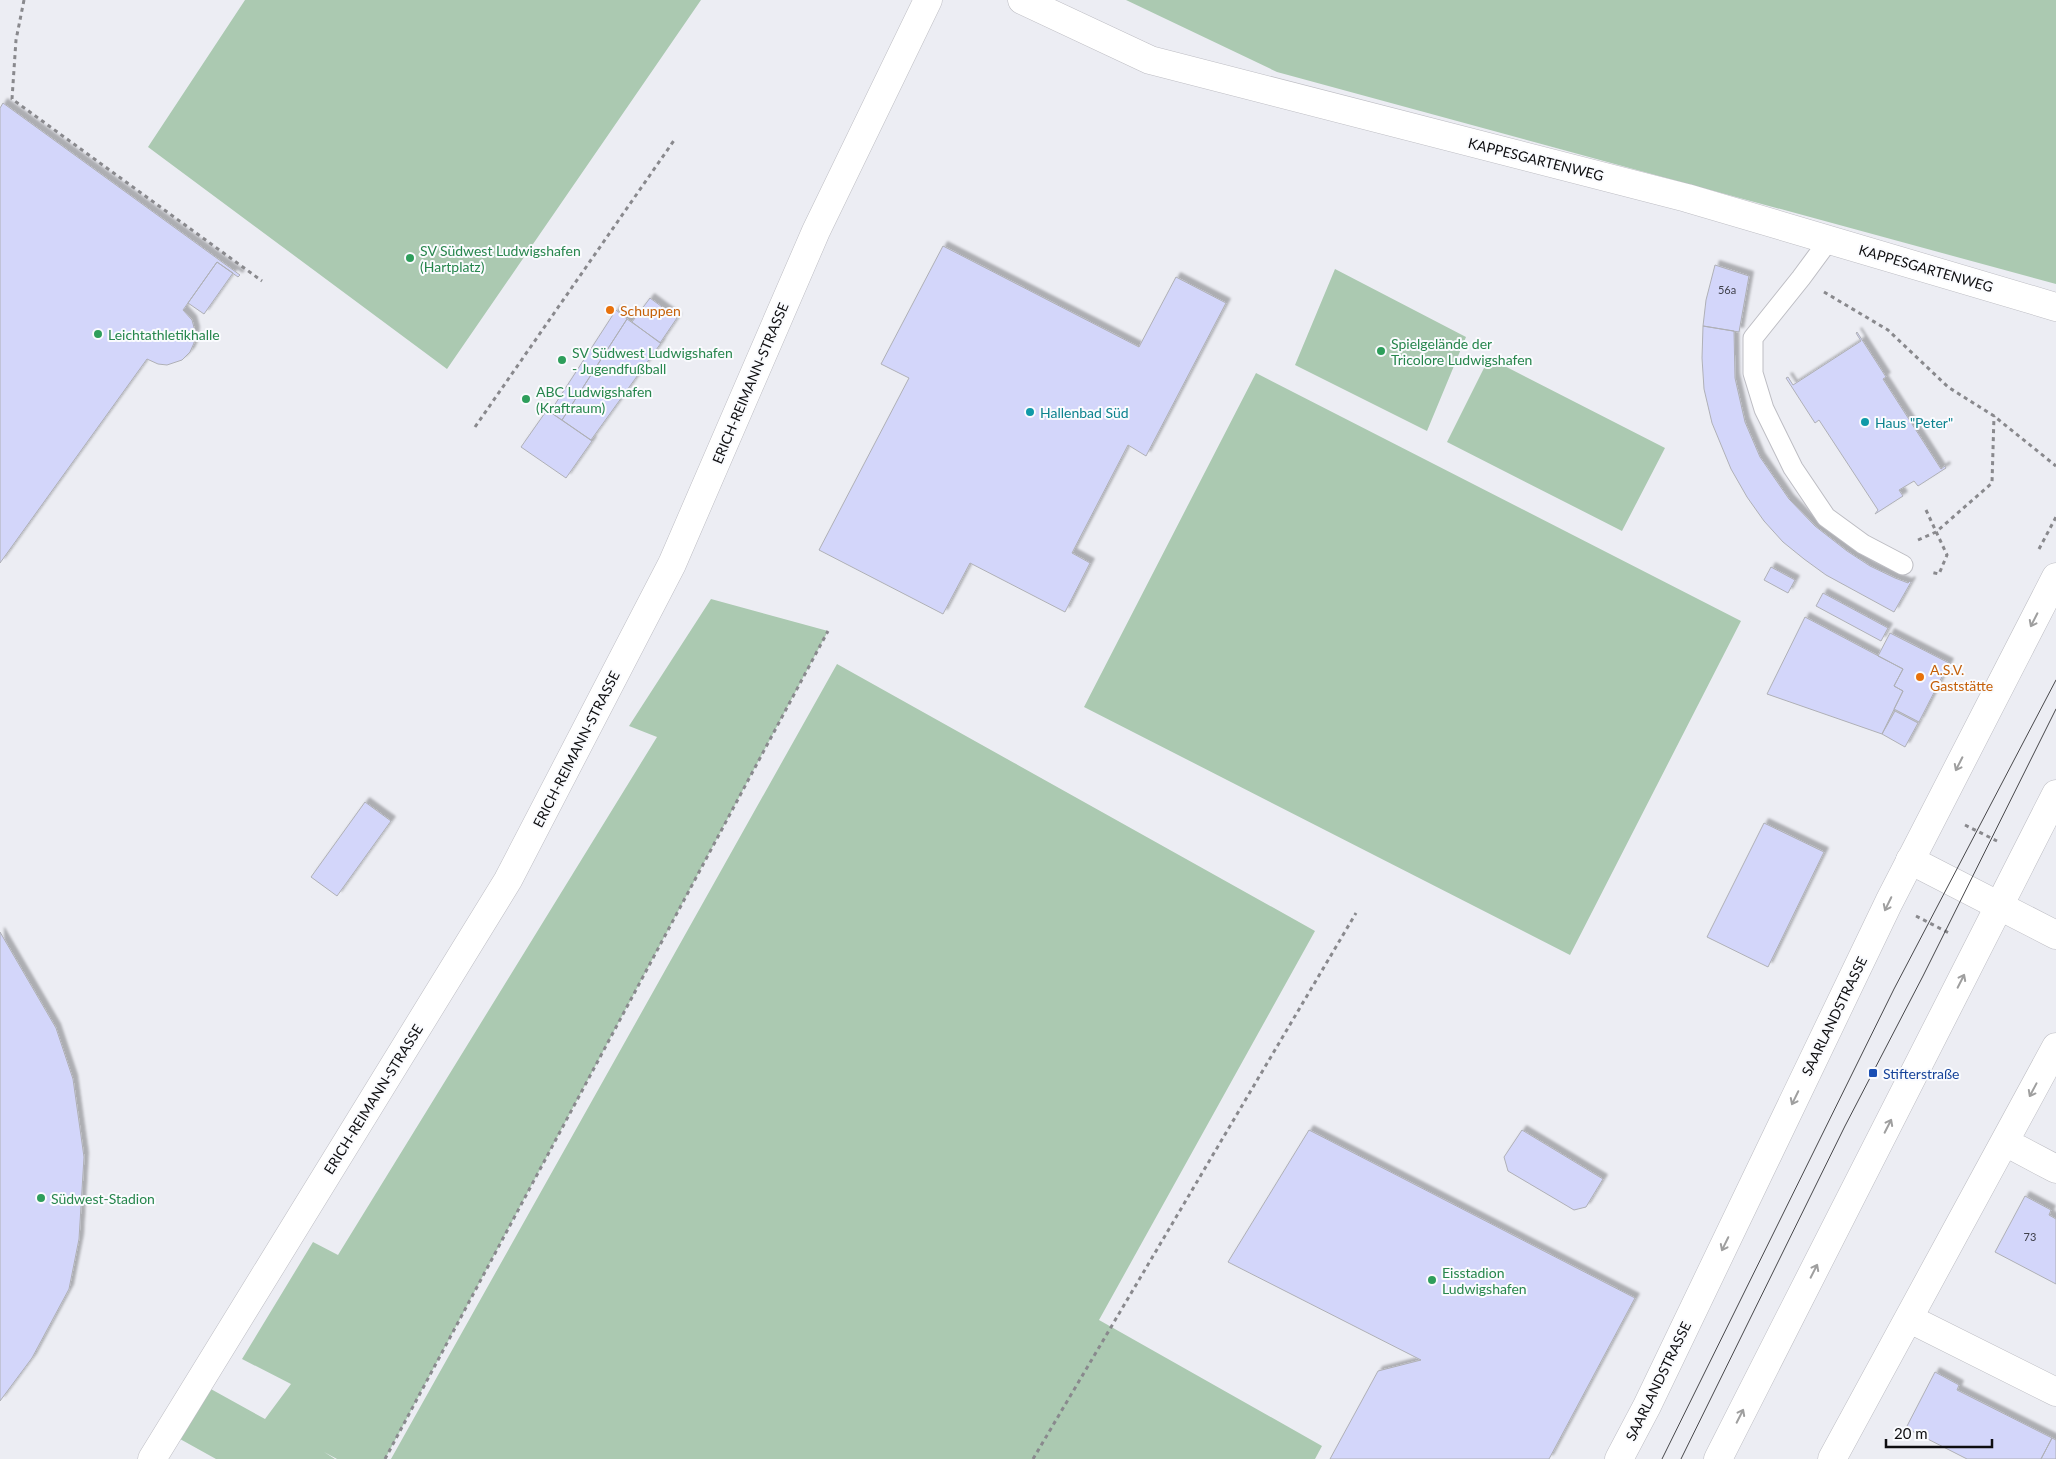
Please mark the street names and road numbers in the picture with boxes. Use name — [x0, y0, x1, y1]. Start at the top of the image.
street label: KAPPESGARTENWEG — [1467, 134, 1605, 184]
street label: KAPPESGARTENWEG — [1857, 241, 1995, 295]
street label: ERICH-REIMANN-STRASSE — [708, 300, 792, 466]
street label: ERICH-REIMANN-STRASSE — [529, 668, 623, 830]
street label: SAARLANDSTRASSE — [1798, 954, 1870, 1078]
street label: ERICH-REIMANN-STRASSE — [320, 1021, 426, 1177]
street label: SAARLANDSTRASSE — [1622, 1319, 1694, 1443]

